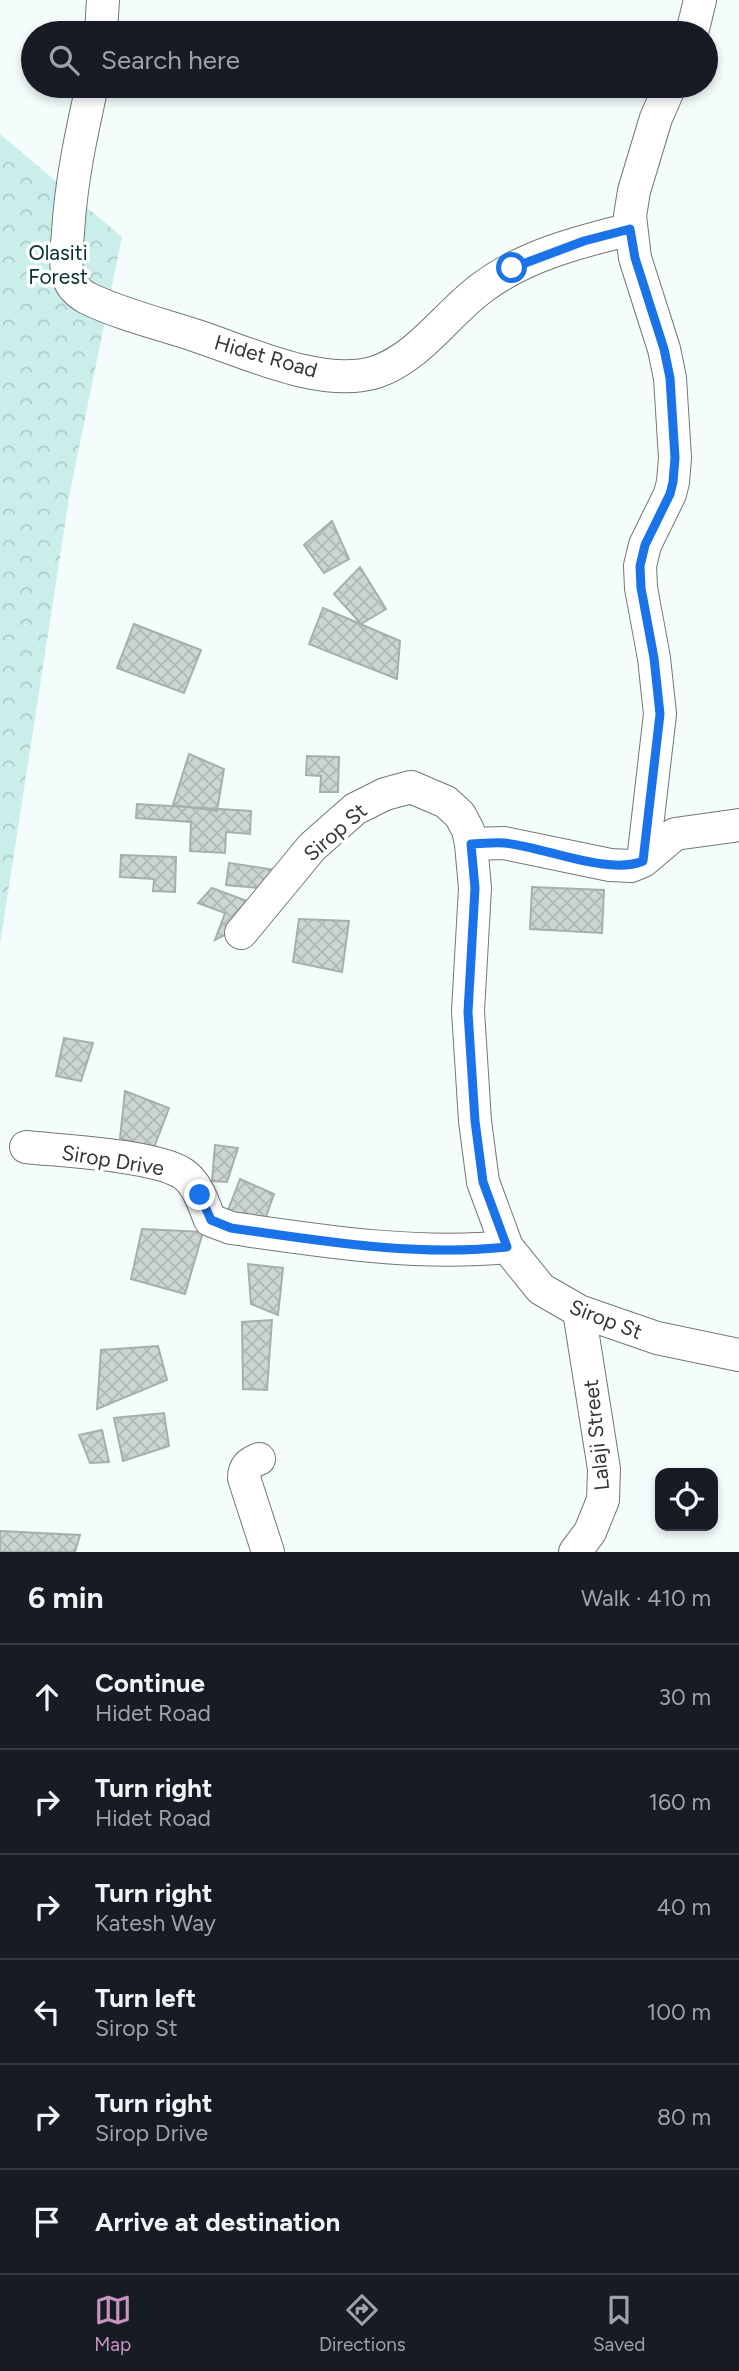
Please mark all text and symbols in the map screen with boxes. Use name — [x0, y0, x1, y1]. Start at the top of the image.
search box — [21, 21, 718, 98]
icon: search — [45, 41, 83, 79]
text: Search here — [101, 44, 240, 76]
park label: Olasiti Forest — [28, 240, 88, 289]
route start — [496, 252, 527, 283]
street label: Hidet Road — [212, 329, 320, 383]
street label: Sirop St — [298, 798, 372, 866]
street label: Sirop Drive — [60, 1140, 166, 1180]
route end — [184, 1179, 215, 1210]
street label: Sirop St — [566, 1294, 646, 1344]
street label: Lalaji Street — [578, 1378, 614, 1492]
map controls — [655, 1468, 718, 1531]
button: locate — [655, 1468, 718, 1531]
text: 6 min — [28, 1579, 104, 1616]
text: Walk · 410 m — [581, 1584, 711, 1612]
text: Continue — [95, 1667, 205, 1699]
icon: ahead — [28, 1678, 66, 1716]
text: 30 m — [658, 1683, 711, 1711]
text: Hidet Road — [95, 1699, 211, 1727]
text: Turn right — [95, 1772, 212, 1804]
icon: right — [28, 1783, 66, 1821]
text: 160 m — [648, 1788, 711, 1816]
text: Hidet Road — [95, 1804, 211, 1832]
text: Turn right — [95, 1877, 212, 1909]
icon: right — [28, 1888, 66, 1926]
text: 40 m — [657, 1893, 711, 1921]
text: Katesh Way — [95, 1909, 216, 1937]
text: Turn left — [95, 1982, 196, 2014]
icon: left — [28, 1993, 66, 2031]
text: 100 m — [647, 1998, 711, 2026]
text: Sirop St — [95, 2014, 178, 2042]
text: Turn right — [95, 2087, 212, 2119]
icon: right — [28, 2098, 66, 2136]
text: 80 m — [657, 2103, 711, 2131]
text: Sirop Drive — [95, 2119, 208, 2147]
icon: arrive — [28, 2203, 66, 2241]
text: Arrive at destination — [95, 2206, 340, 2238]
tab: Map — [94, 2291, 132, 2356]
tab: Directions — [319, 2291, 406, 2356]
tab: Saved — [593, 2291, 645, 2356]

